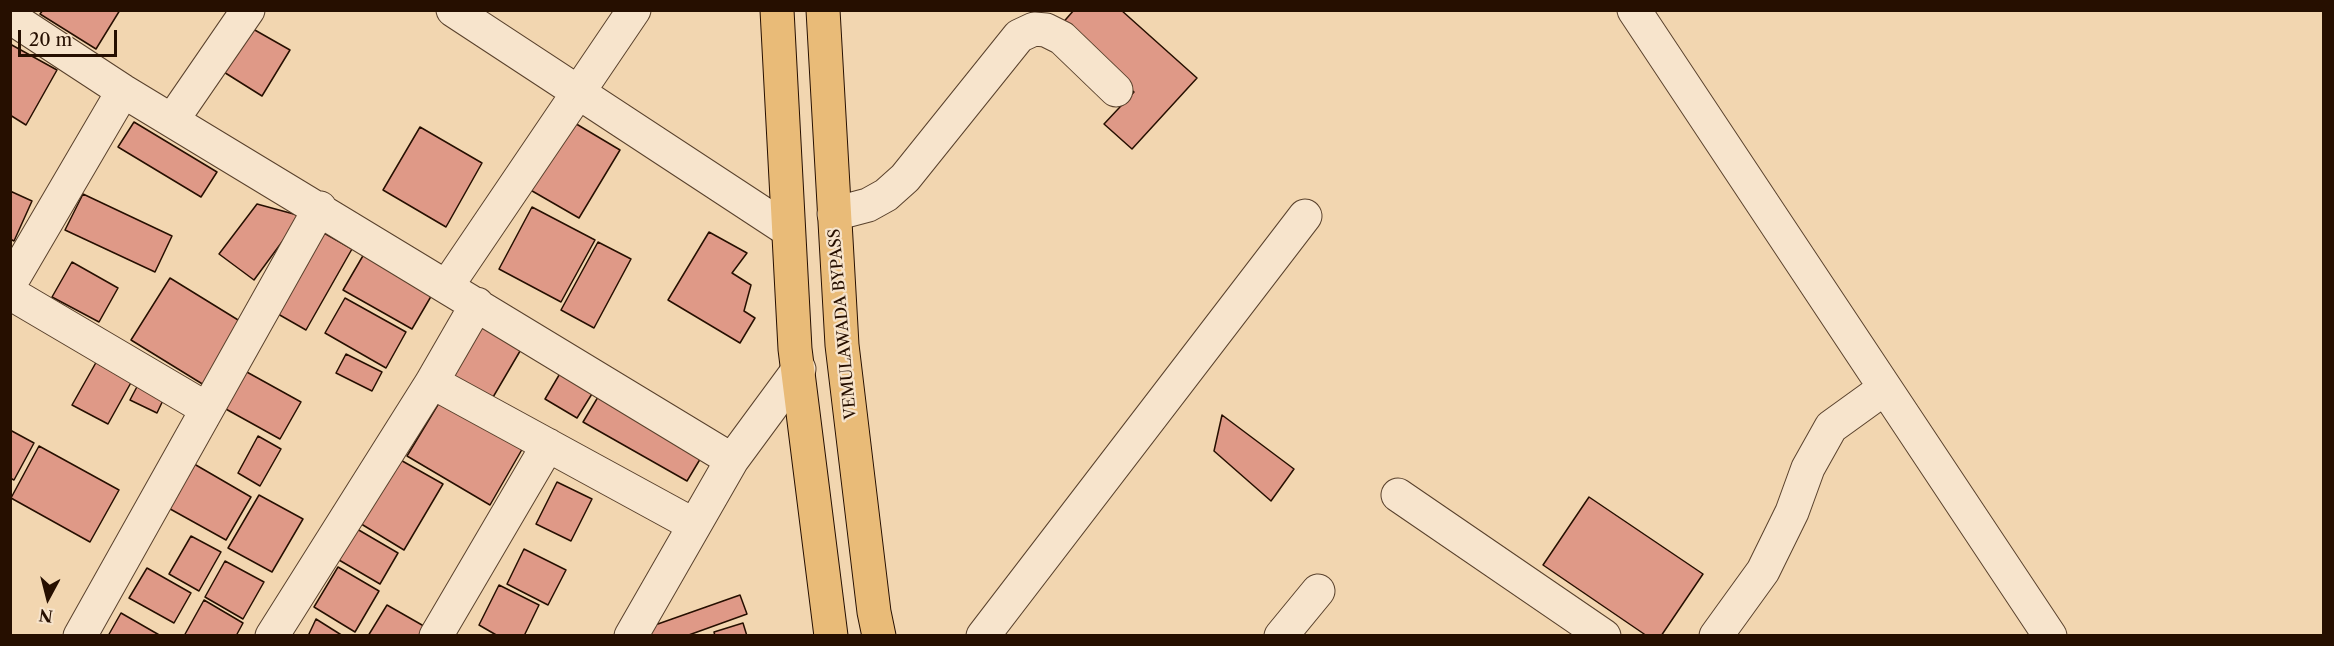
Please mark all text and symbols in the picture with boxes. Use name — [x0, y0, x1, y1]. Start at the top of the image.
scale bar — [21, 18, 120, 56]
text: 20 m — [29, 29, 72, 51]
street label: VEMULAWADA BYPASS — [825, 228, 861, 420]
north arrow — [18, 568, 78, 628]
text: N — [38, 605, 54, 627]

